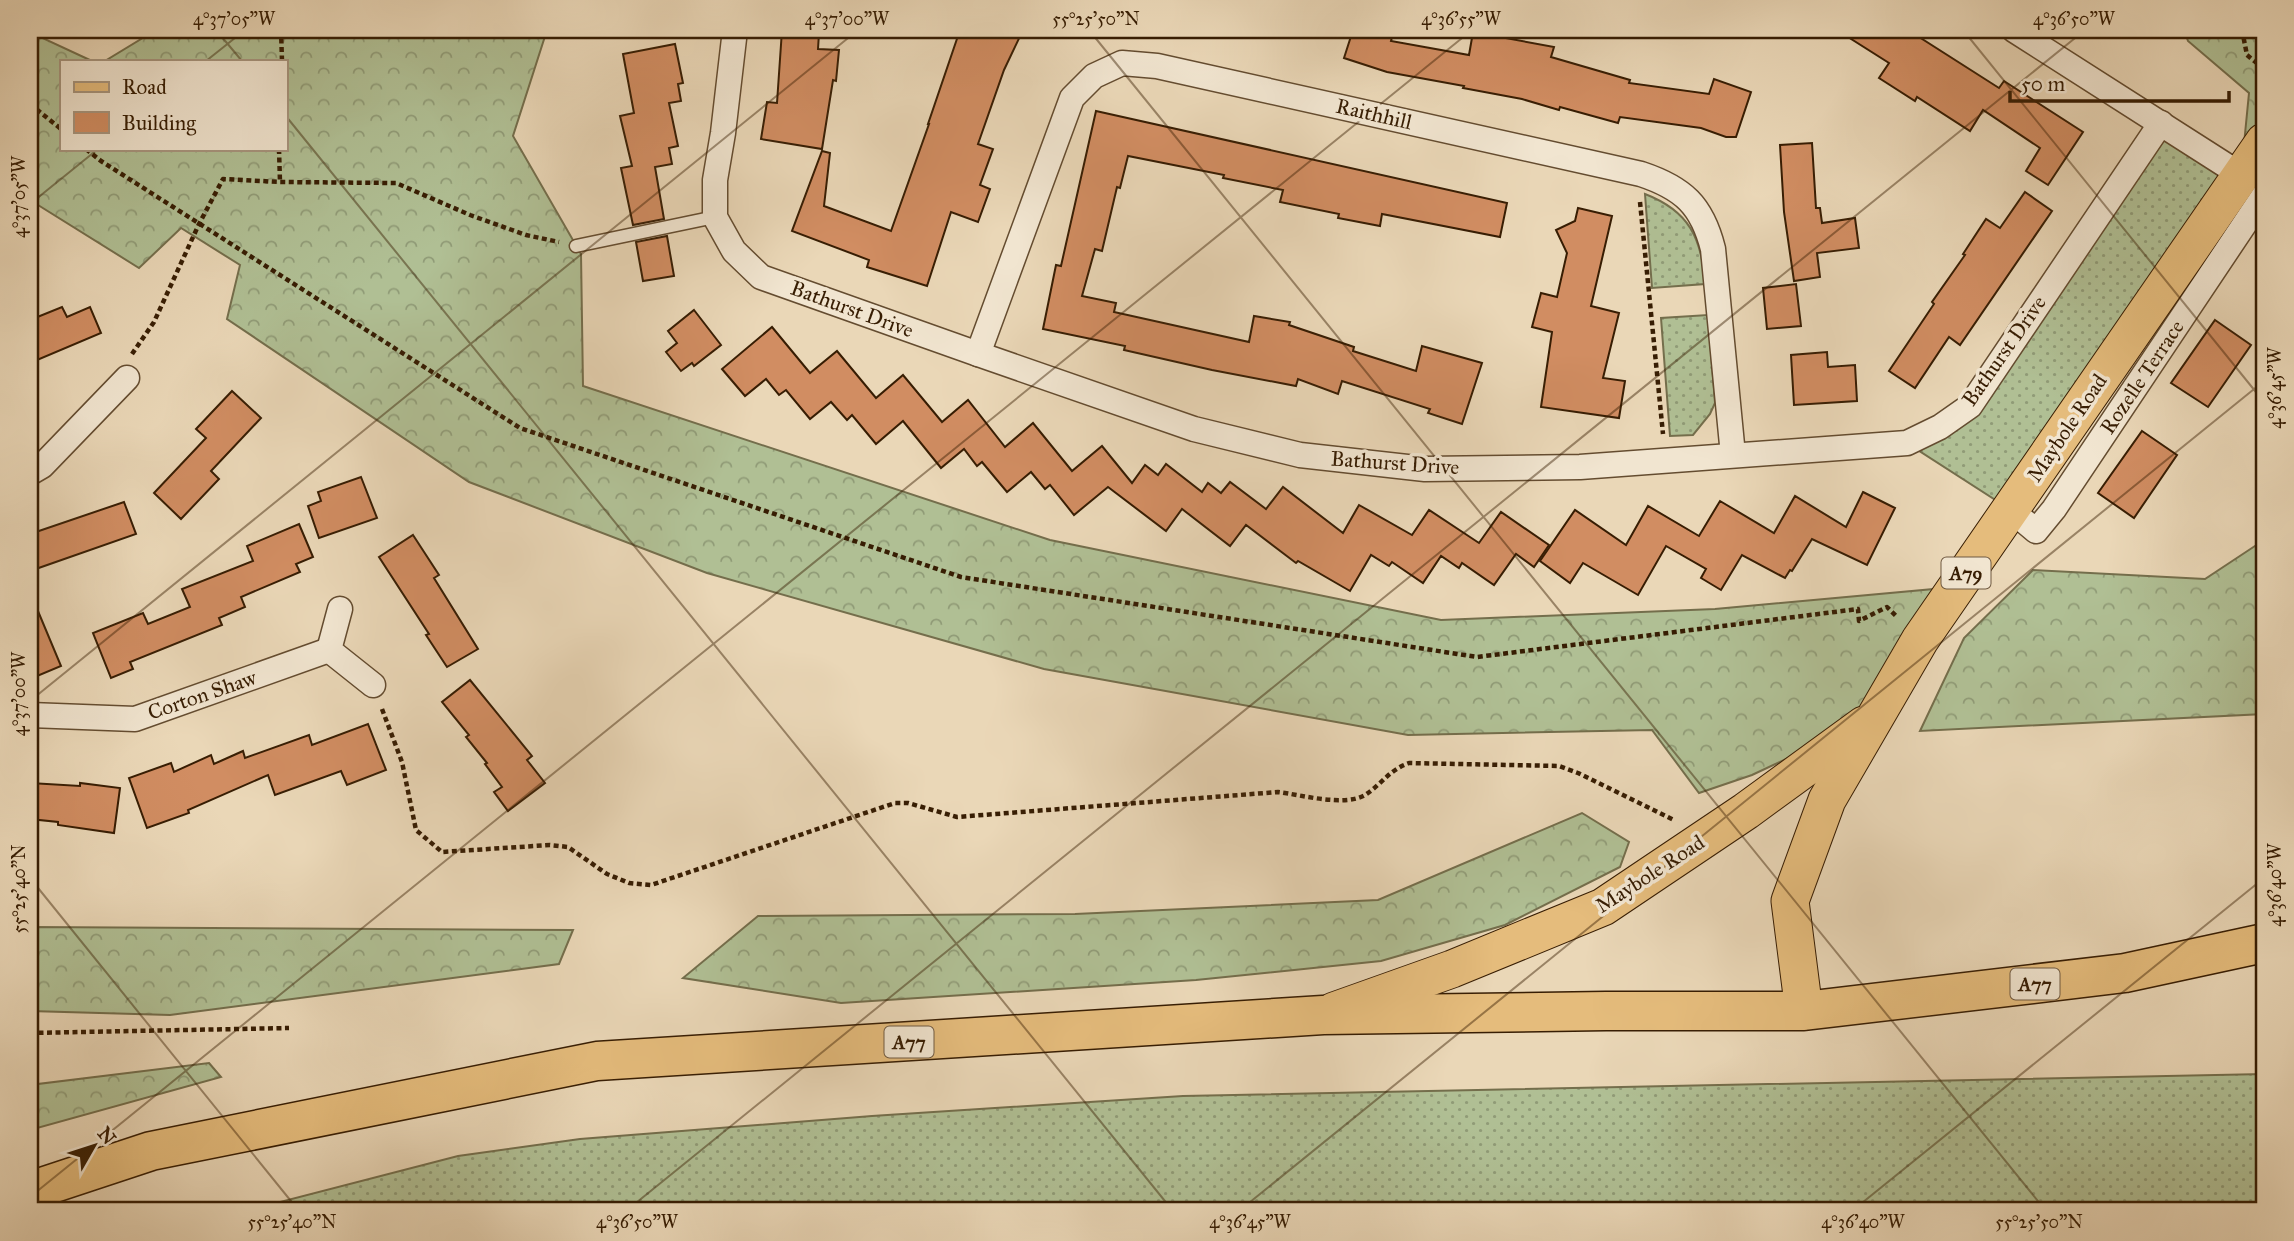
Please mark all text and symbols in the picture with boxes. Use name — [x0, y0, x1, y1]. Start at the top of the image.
text: 4°37'05"W — [193, 8, 276, 30]
text: 4°37'00"W — [805, 8, 890, 30]
text: 55°25'50"N — [1052, 8, 1140, 30]
text: 4°36'55"W — [1421, 8, 1502, 30]
text: 4°36'50"W — [2033, 8, 2116, 30]
legend — [60, 60, 287, 150]
scale bar — [2010, 60, 2229, 104]
text: 50 m — [2021, 71, 2066, 97]
text: Road — [122, 74, 167, 100]
street label: Raithhill — [1333, 93, 1415, 135]
text: Building — [122, 110, 196, 136]
text: 4°37'05"W — [8, 155, 30, 238]
street label: Bathurst Drive — [787, 275, 917, 343]
street label: Bathurst Drive — [1956, 291, 2052, 411]
street label: Rozelle Terrace — [2094, 315, 2190, 439]
text: 4°36'45"W — [2264, 346, 2286, 429]
street label: Maybole Road — [2021, 369, 2113, 487]
street label: Bathurst Drive — [1330, 446, 1460, 480]
road number: A79 — [1941, 558, 1990, 588]
text: 4°37'00"W — [8, 651, 30, 736]
street label: Corton Shaw — [144, 664, 260, 726]
street label: Maybole Road — [1591, 829, 1710, 919]
text: 4°36'40"W — [2264, 842, 2286, 927]
text: 55°25'40"N — [8, 845, 30, 934]
road number: A77 — [2010, 968, 2060, 1000]
road number: A77 — [884, 1026, 934, 1058]
north arrow — [60, 1112, 130, 1182]
text: N — [93, 1122, 121, 1149]
text: 55°25'40"N — [248, 1211, 337, 1233]
text: 4°36'50"W — [596, 1211, 679, 1233]
text: 4°36'45"W — [1209, 1211, 1292, 1233]
text: 4°36'40"W — [1821, 1211, 1906, 1233]
text: 55°25'50"N — [1995, 1211, 2083, 1233]

